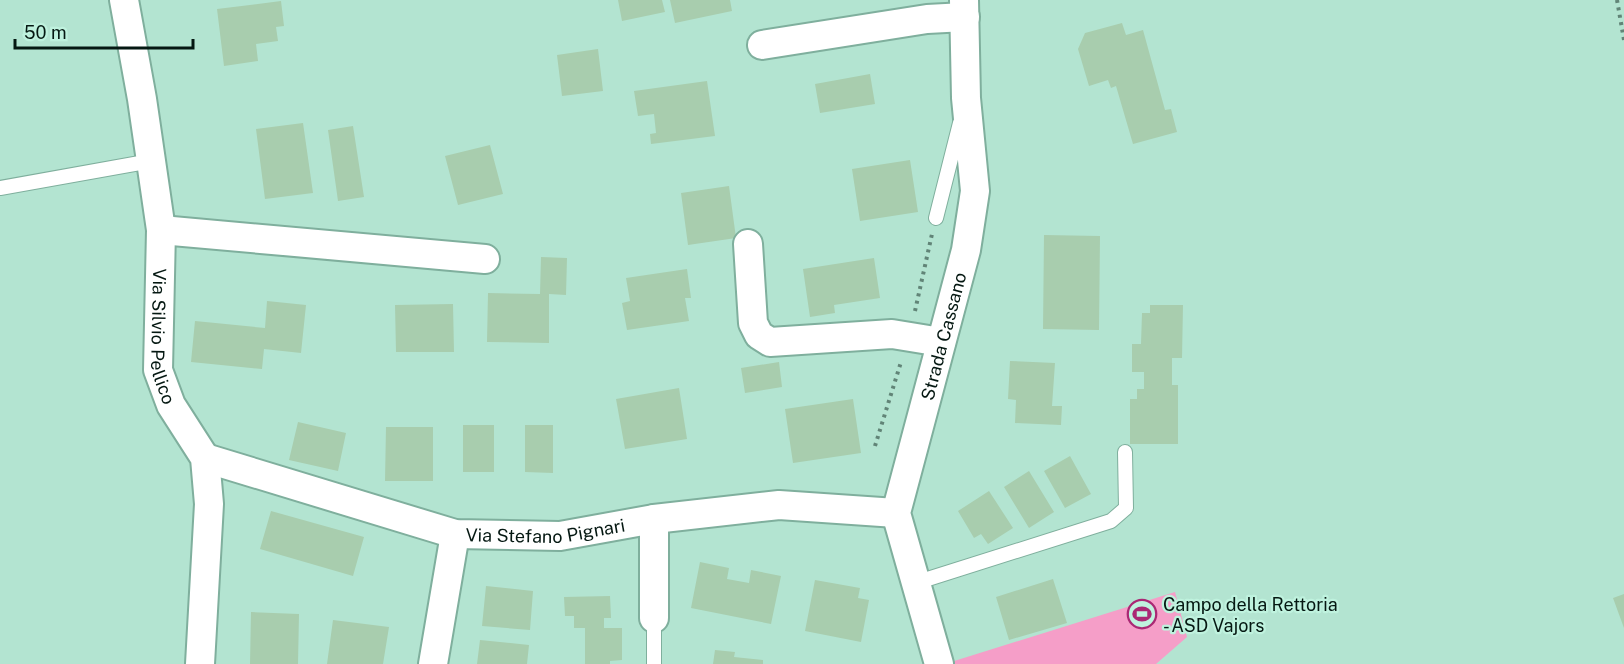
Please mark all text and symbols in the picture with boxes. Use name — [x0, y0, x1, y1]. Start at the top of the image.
scale bar — [15, 12, 194, 50]
text: 50 m — [24, 22, 67, 43]
street label: Via Silvio Pellico — [147, 268, 180, 407]
street label: Strada Cassano — [916, 270, 970, 402]
street label: Via Stefano Pignari — [465, 514, 627, 547]
place label: Campo della Rettoria - ASD Vajors — [1163, 594, 1338, 636]
sports icon: Campo della Rettoria - ASD Vajors — [1126, 598, 1158, 630]

